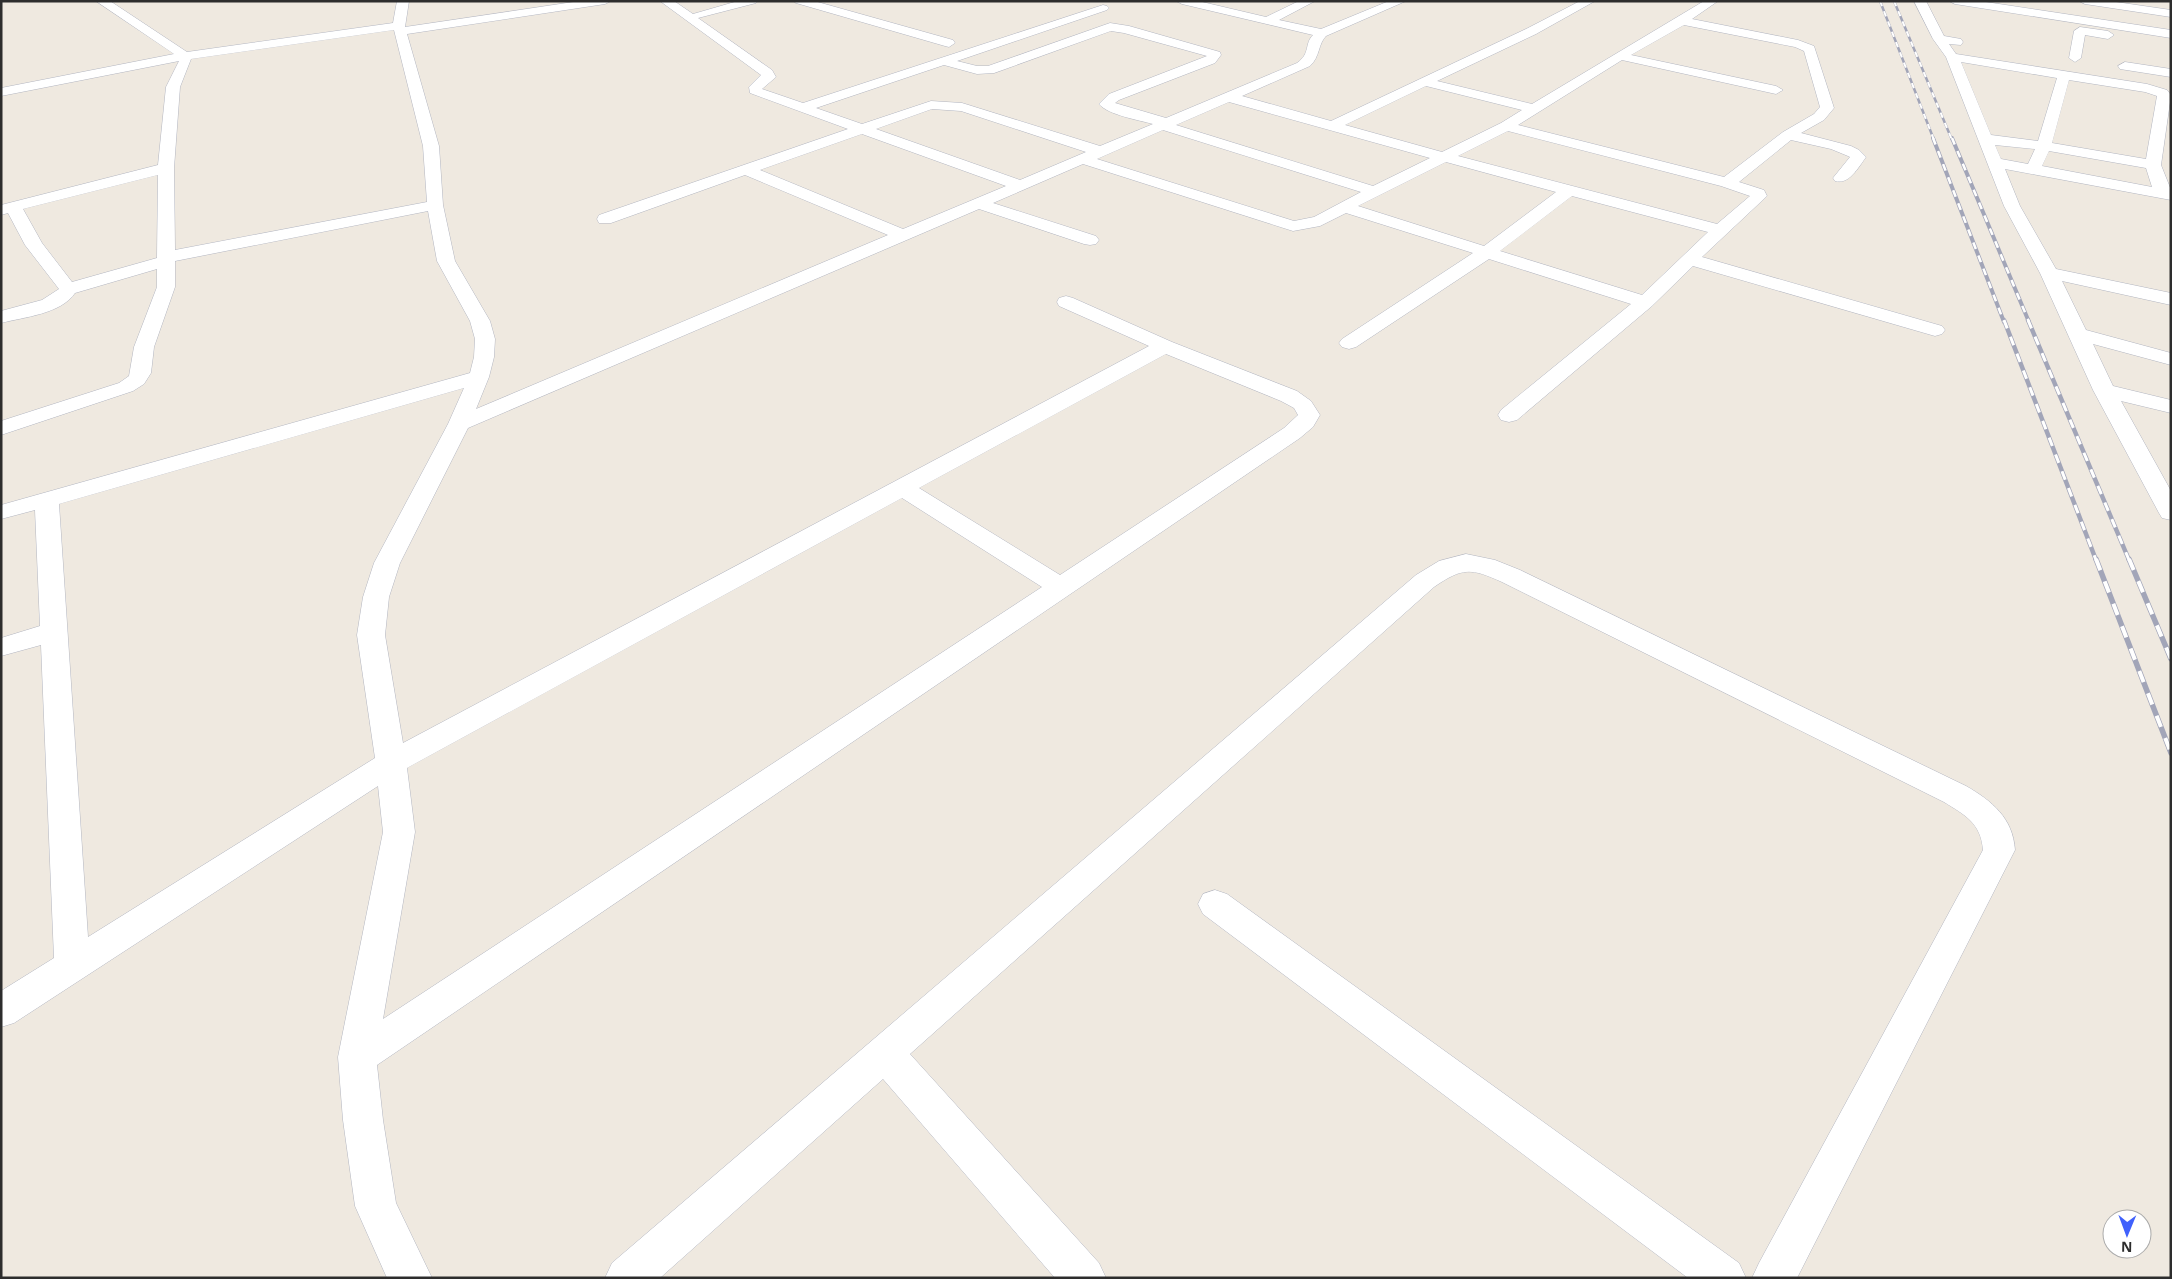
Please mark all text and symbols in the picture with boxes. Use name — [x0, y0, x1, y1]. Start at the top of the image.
north arrow — [2102, 1209, 2152, 1259]
text: N — [2121, 1238, 2133, 1257]

